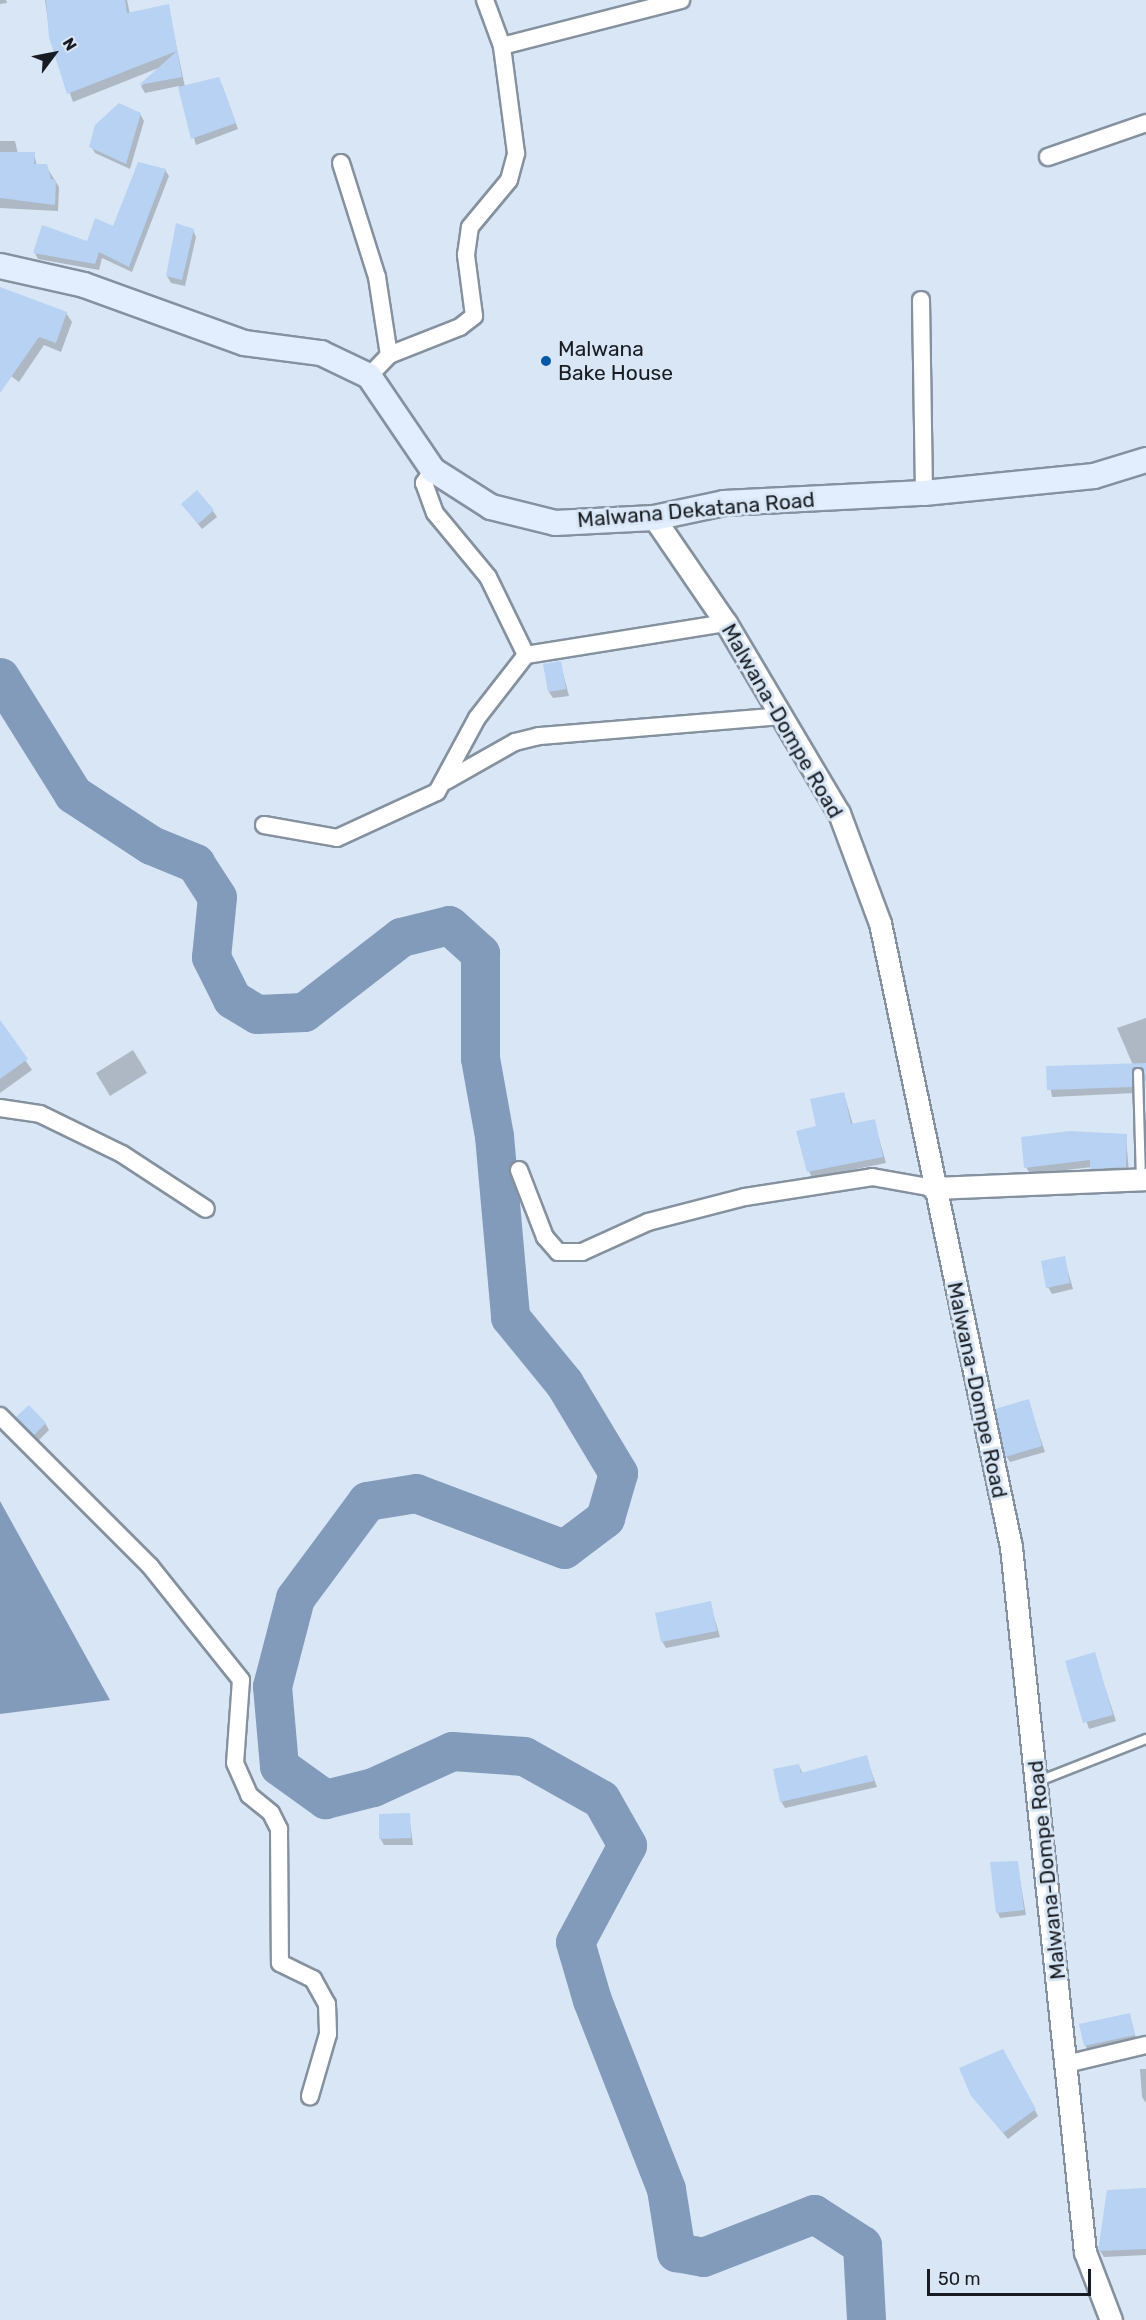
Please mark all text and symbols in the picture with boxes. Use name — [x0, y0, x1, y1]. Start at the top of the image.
north arrow — [24, 24, 84, 84]
text: N — [59, 34, 81, 54]
place label: Malwana Bake House — [558, 336, 673, 386]
marker: Malwana Bake House — [539, 354, 553, 368]
street label: Malwana Dekatana Road — [576, 487, 816, 533]
street label: Malwana-Dompe Road — [716, 619, 848, 823]
street label: Malwana-Dompe Road — [942, 1280, 1012, 1500]
street label: Malwana-Dompe Road — [1023, 1759, 1071, 1981]
scale bar — [930, 2257, 1094, 2295]
text: 50 m — [938, 2268, 981, 2290]

